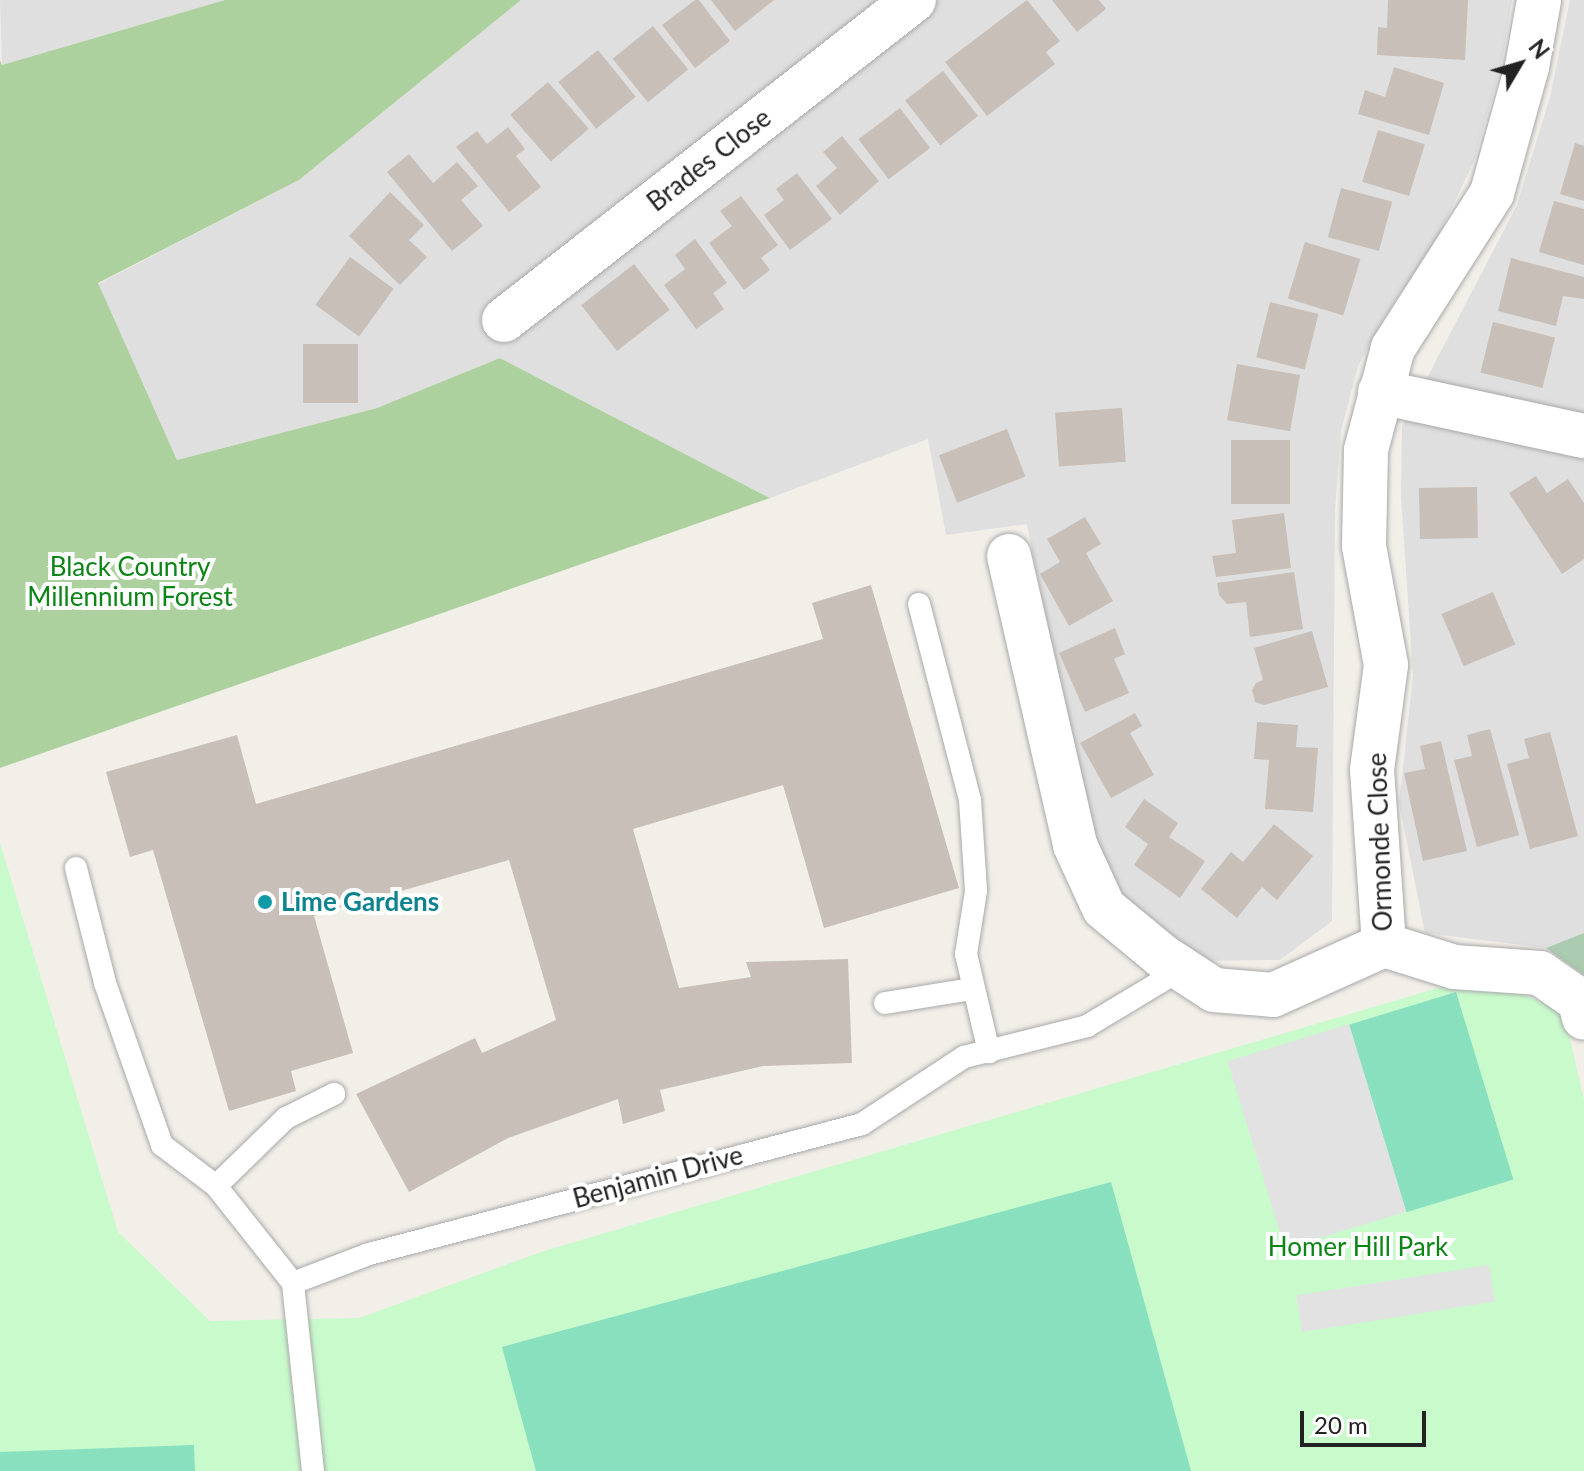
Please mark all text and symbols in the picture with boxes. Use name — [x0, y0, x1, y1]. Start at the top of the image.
north arrow — [1480, 24, 1560, 104]
text: N — [1523, 34, 1555, 64]
street label: Brades Close — [641, 102, 777, 218]
park label: Black Country Millennium Forest — [27, 551, 233, 612]
street label: Ormonde Close — [1361, 752, 1399, 932]
place label: Lime Gardens — [281, 886, 439, 918]
marker: Lime Gardens — [256, 893, 274, 911]
street label: Benjamin Drive — [570, 1139, 746, 1215]
park label: Homer Hill Park — [1267, 1231, 1449, 1263]
scale bar — [1304, 1395, 1430, 1445]
text: 20 m — [1314, 1410, 1368, 1439]

